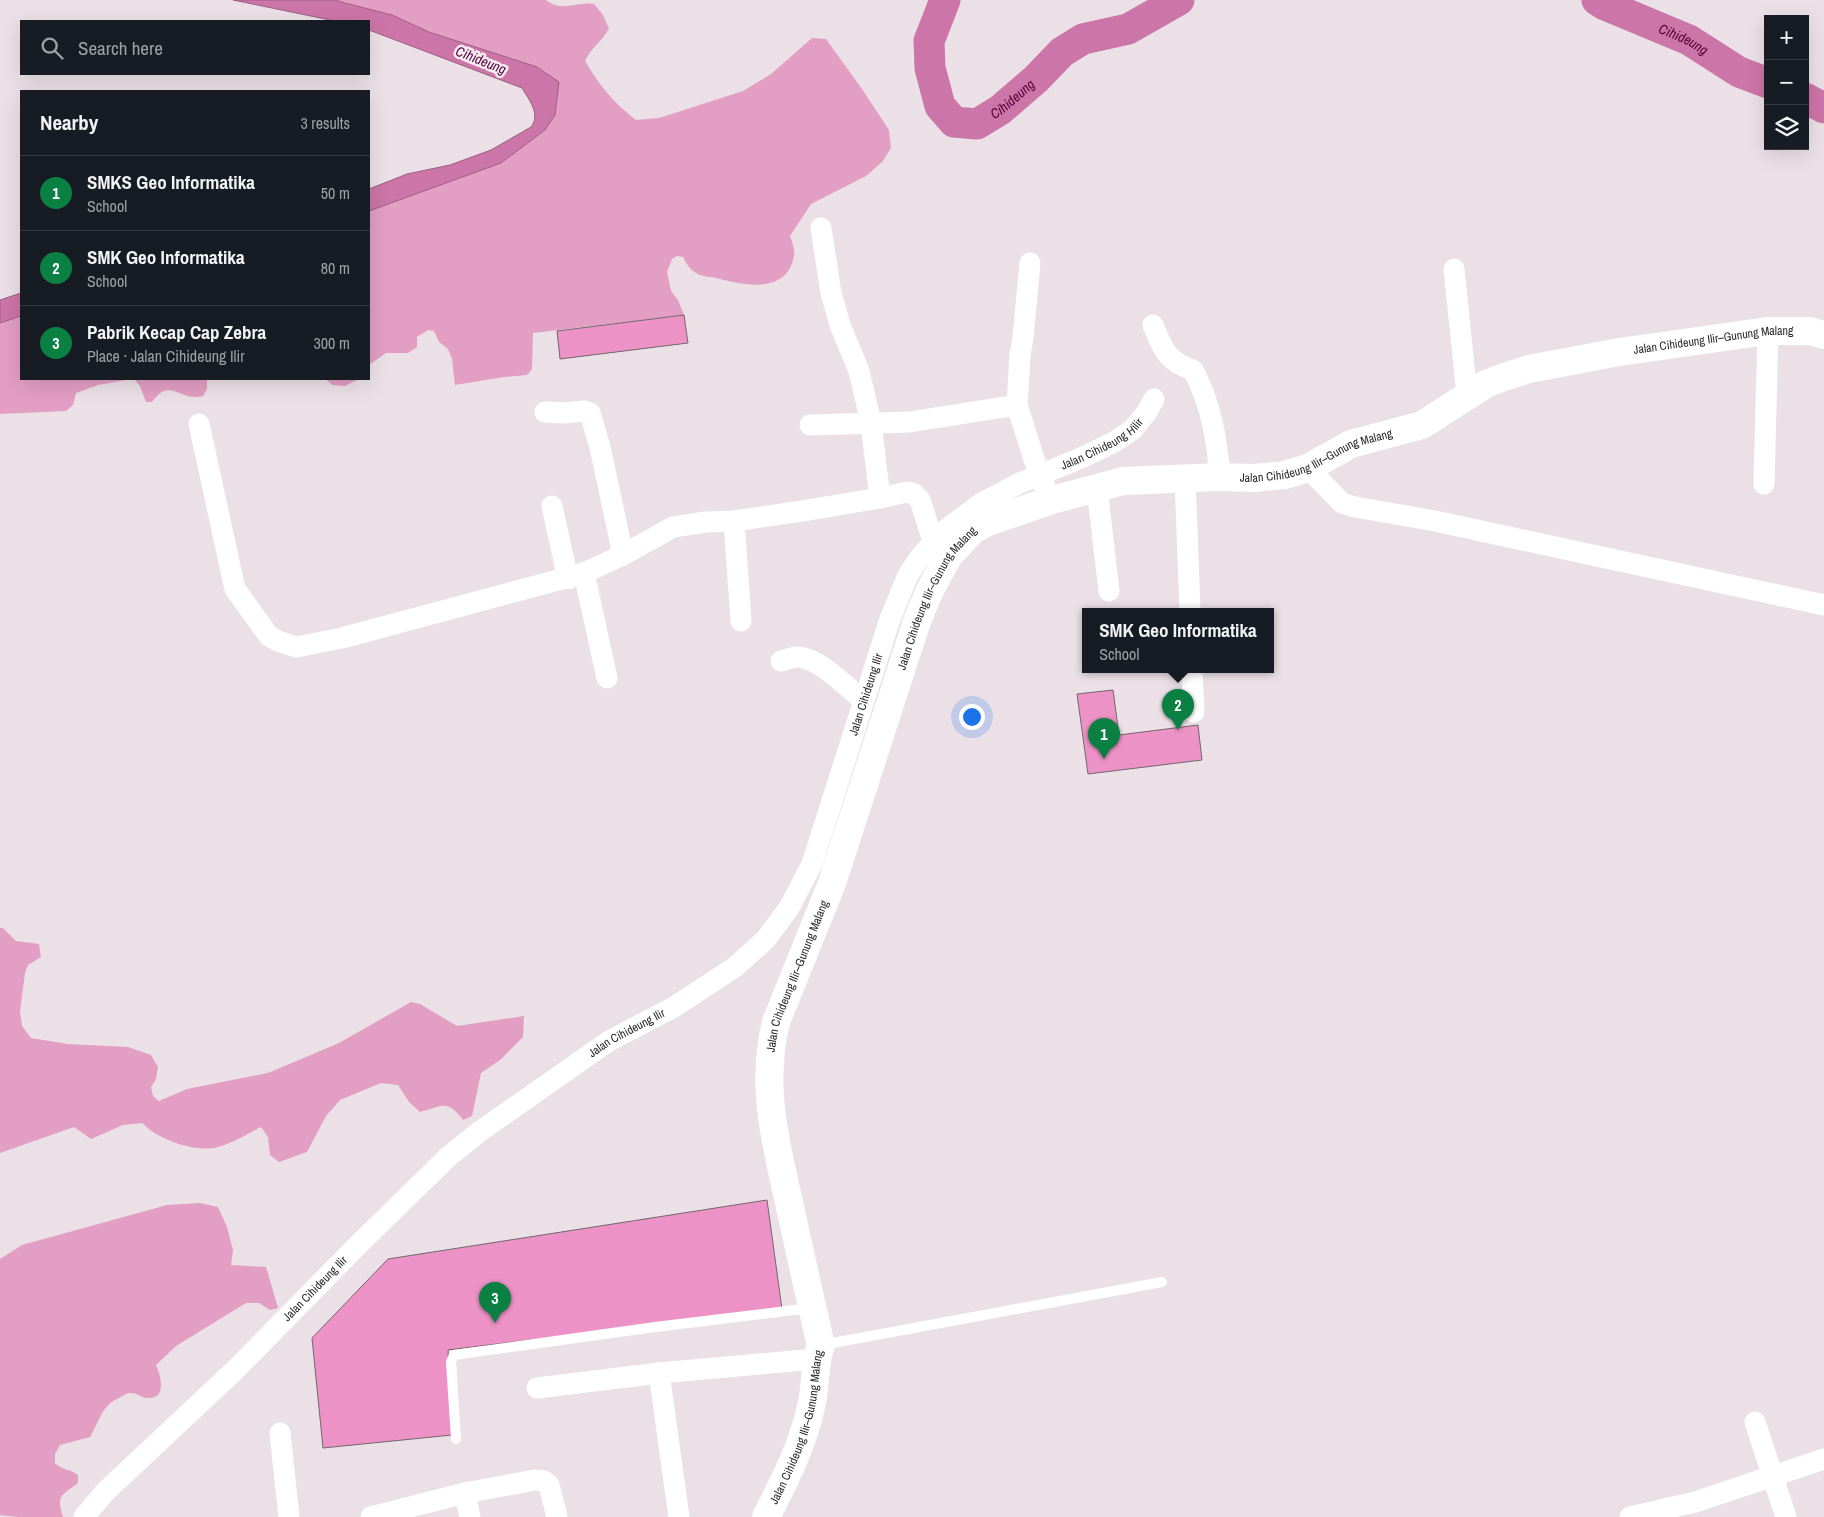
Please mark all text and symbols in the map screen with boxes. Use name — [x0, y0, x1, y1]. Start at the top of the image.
map controls — [1764, 15, 1809, 150]
button: + — [1764, 15, 1809, 60]
water label: Cihideung — [1656, 19, 1712, 59]
search box — [20, 20, 370, 75]
icon: search — [38, 34, 66, 62]
text: Search here — [78, 35, 163, 61]
water label: Cihideung — [453, 42, 509, 78]
button: − — [1764, 60, 1809, 105]
water label: Cihideung — [987, 75, 1039, 123]
button: layers — [1764, 105, 1809, 150]
text: Nearby — [40, 108, 98, 137]
text: 3 results — [300, 112, 350, 134]
text: SMKS Geo Informatika — [87, 169, 255, 195]
text: 1 — [52, 182, 60, 204]
text: 50 m — [321, 182, 350, 204]
text: School — [87, 195, 127, 217]
text: SMK Geo Informatika — [87, 244, 245, 270]
text: 2 — [52, 257, 60, 279]
text: 80 m — [321, 257, 350, 279]
text: School — [87, 270, 127, 292]
text: Pabrik Kecap Cap Zebra — [87, 319, 266, 345]
street label: Jalan Cihideung Ilir–Gunung Malang — [1632, 323, 1794, 358]
text: 3 — [52, 332, 60, 354]
text: 300 m — [314, 332, 350, 354]
text: Place · Jalan Cihideung Ilir — [87, 345, 245, 367]
street label: Jalan Cihideung Hilir — [1058, 414, 1147, 473]
street label: Jalan Cihideung Ilir–Gunung Malang — [1240, 425, 1395, 486]
street label: Jalan Cihideung Ilir–Gunung Malang — [894, 522, 981, 672]
popup — [1082, 608, 1274, 673]
text: SMK Geo Informatika — [1099, 617, 1257, 643]
text: School — [1099, 643, 1139, 665]
street label: Jalan Cihideung Ilir — [845, 651, 887, 738]
pin: 2 — [1162, 689, 1194, 730]
your location — [959, 704, 985, 730]
pin: 1 — [1088, 718, 1120, 759]
street label: Jalan Cihideung Ilir–Gunung Malang — [763, 897, 832, 1053]
street label: Jalan Cihideung Ilir — [585, 1005, 668, 1061]
street label: Jalan Cihideung Ilir — [279, 1252, 351, 1325]
pin: 3 — [479, 1282, 511, 1323]
street label: Jalan Cihideung Ilir–Gunung Malang — [766, 1348, 827, 1507]

